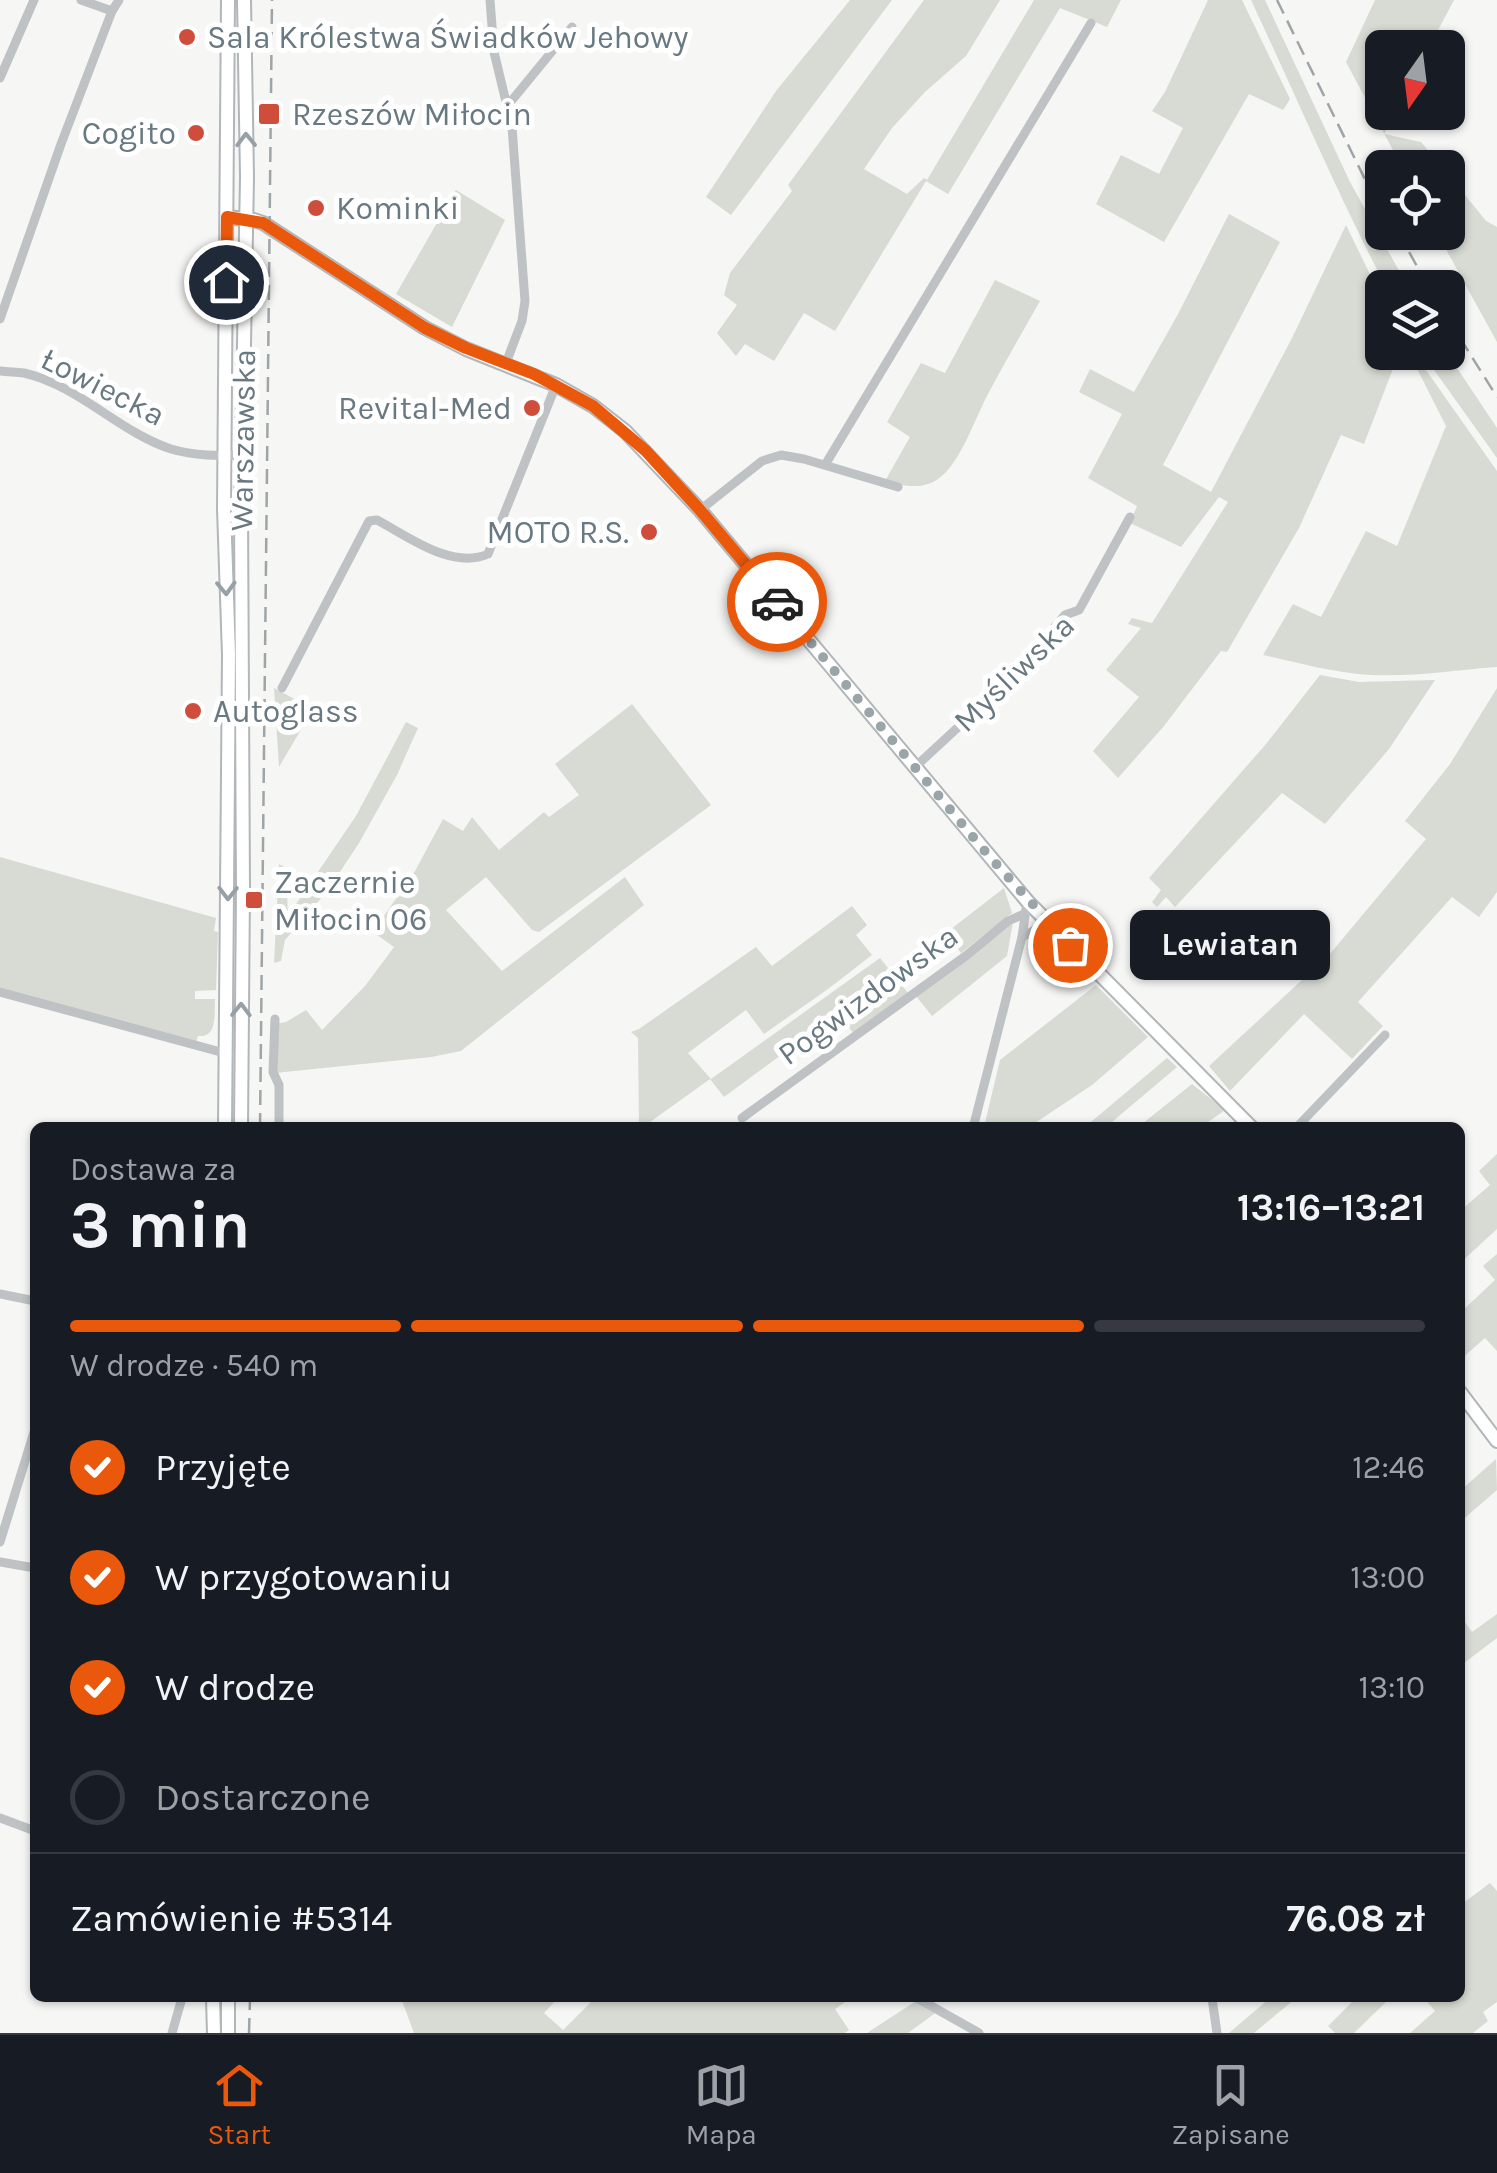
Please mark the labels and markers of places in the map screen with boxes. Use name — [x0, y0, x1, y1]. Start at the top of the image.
place label: Sala Królestwa Świadków Jehowy — [207, 17, 689, 56]
marker: Sala Królestwa Świadków Jehowy — [176, 26, 198, 48]
place label: Rzeszów Miłocin — [292, 96, 532, 133]
marker: Rzeszów Miłocin — [256, 101, 282, 127]
place label: Cogito — [82, 115, 176, 152]
marker: Cogito — [185, 122, 207, 144]
place label: Kominki — [336, 190, 459, 227]
marker: Kominki — [305, 197, 327, 219]
pin — [184, 240, 269, 325]
place label: Revital-Med — [338, 390, 512, 427]
marker: Revital-Med — [521, 397, 543, 419]
place label: MOTO R.S. — [487, 514, 629, 551]
marker: MOTO R.S. — [638, 521, 660, 543]
place label: Autoglass — [213, 693, 359, 730]
marker: Autoglass — [182, 700, 204, 722]
place label: Zaczernie Miłocin 06 — [274, 864, 427, 938]
marker: Zaczernie Miłocin 06 — [243, 889, 265, 911]
pin — [1028, 903, 1113, 988]
callout: Lewiatan — [1130, 910, 1330, 980]

